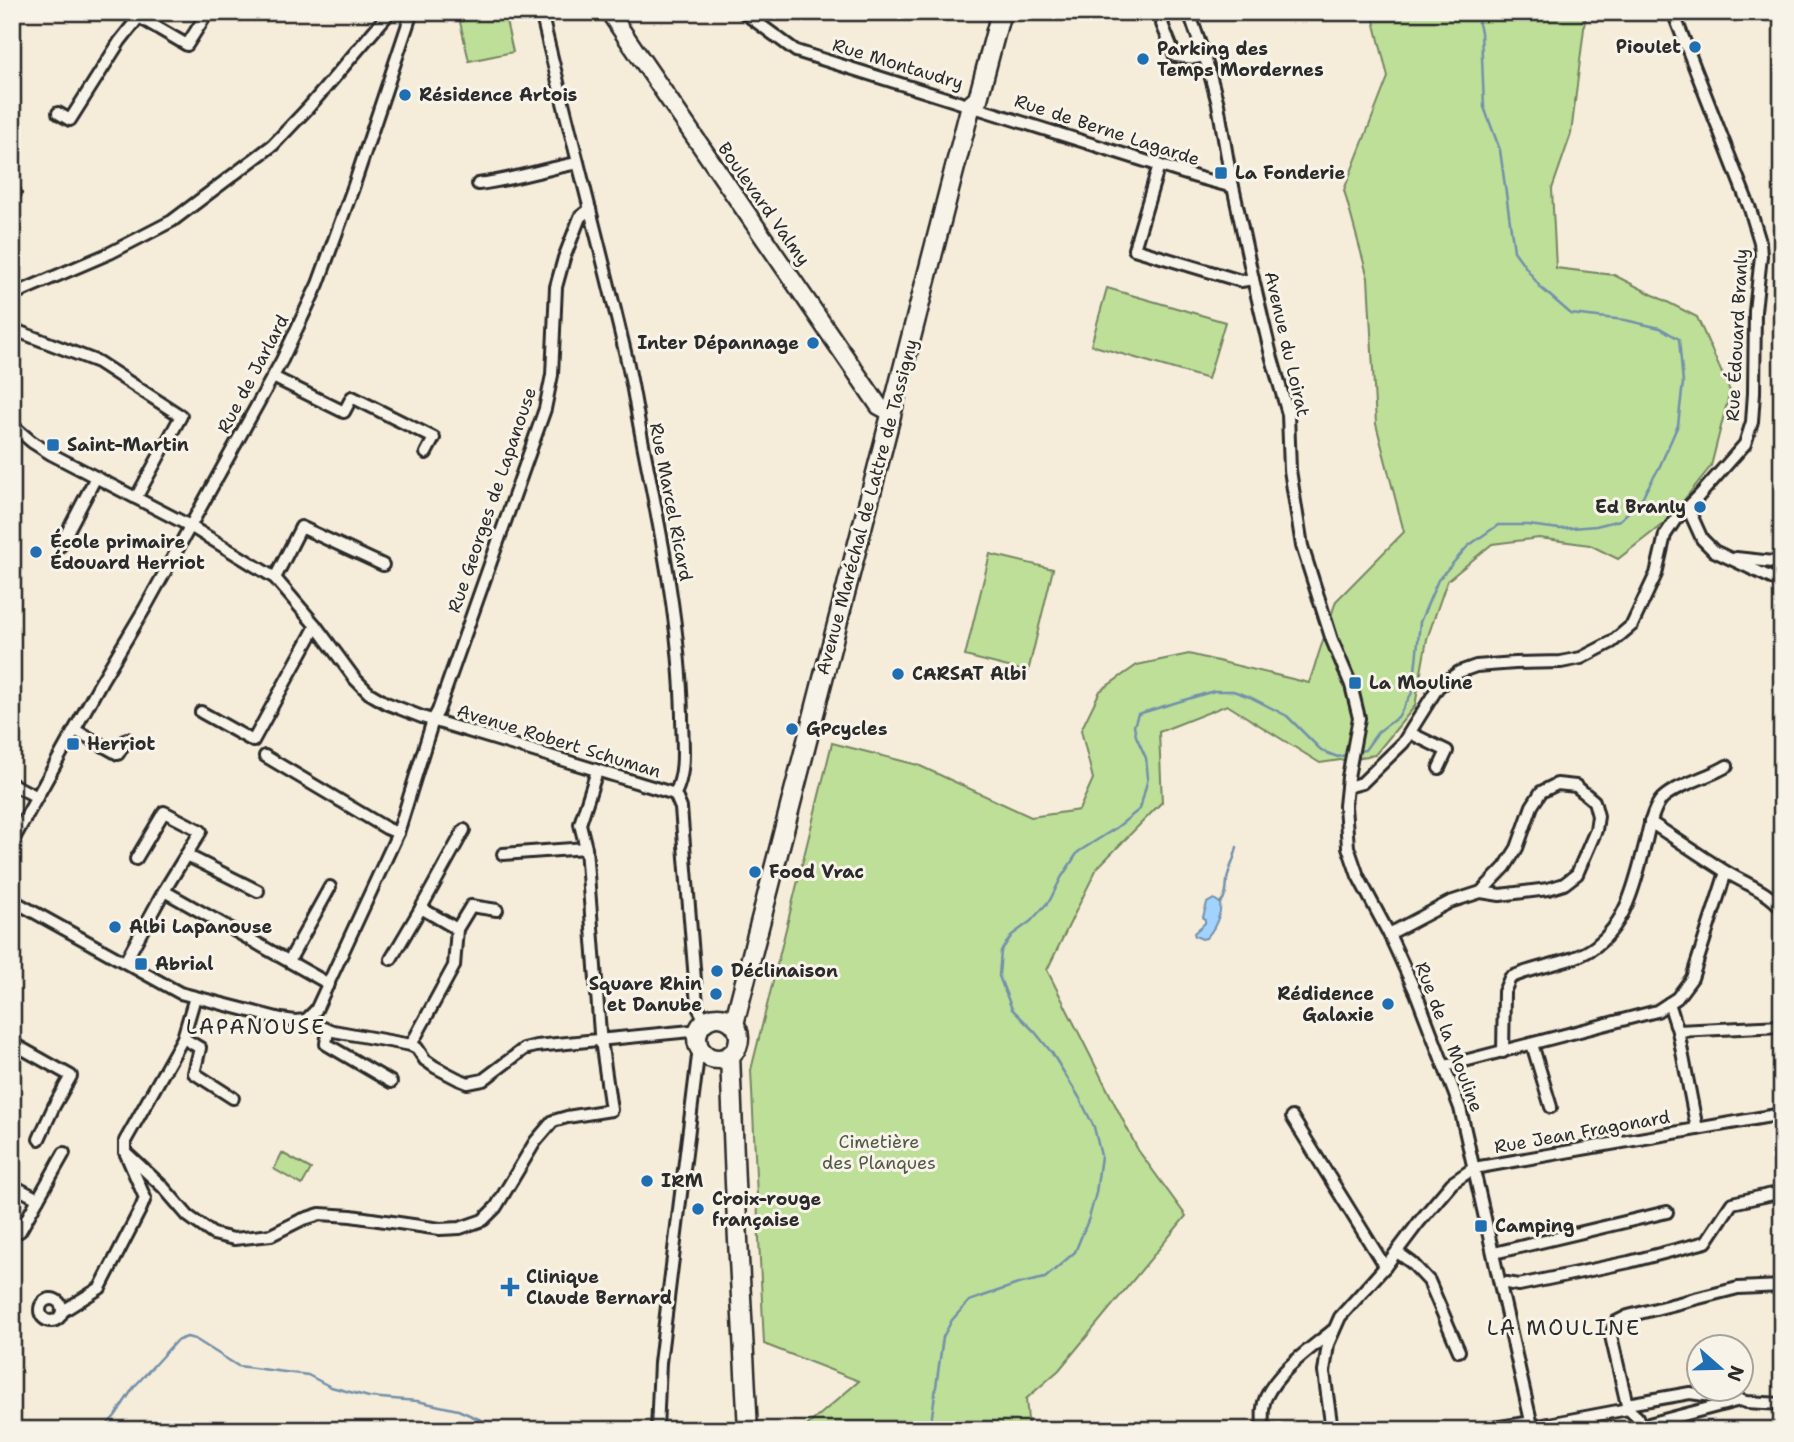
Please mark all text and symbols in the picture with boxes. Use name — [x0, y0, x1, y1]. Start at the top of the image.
street label: Rue Montaudry — [830, 33, 966, 95]
place label: Pioulet — [1616, 35, 1681, 59]
place label: Parking des Temps Mordernes — [1157, 37, 1324, 82]
marker: Pioulet — [1687, 39, 1703, 55]
marker: Parking des Temps Mordernes — [1135, 51, 1151, 67]
place label: Résidence Artois — [419, 83, 577, 107]
marker: Résidence Artois — [397, 87, 413, 103]
street label: Rue de Berne Lagarde — [1011, 89, 1203, 171]
street label: Boulevard Valmy — [712, 138, 816, 270]
place label: La Fonderie — [1235, 161, 1345, 185]
marker: La Fonderie — [1213, 165, 1229, 181]
street label: Rue Édouard Branly — [1720, 248, 1754, 422]
street label: Avenue du Loirat — [1259, 269, 1315, 419]
street label: Rue de Jarlard — [212, 310, 294, 438]
place label: Inter Dépannage — [637, 331, 799, 355]
marker: Inter Dépannage — [805, 335, 821, 351]
street label: Avenue Maréchal de Lattre de Tassigny — [811, 336, 923, 678]
street label: Rue Georges de Lapanouse — [442, 384, 542, 616]
street label: Rue Marcel Ricard — [644, 421, 698, 583]
place label: Saint-Martin — [67, 433, 189, 457]
marker: Saint-Martin — [45, 437, 61, 453]
place label: Ed Branly — [1595, 495, 1686, 519]
marker: Ed Branly — [1692, 499, 1708, 515]
place label: École primaire Édouard Herriot — [50, 528, 205, 575]
marker: École primaire Édouard Herriot — [28, 544, 44, 560]
place label: CARSAT Albi — [912, 662, 1027, 686]
marker: CARSAT Albi — [890, 666, 906, 682]
place label: La Mouline — [1369, 671, 1473, 695]
marker: La Mouline — [1347, 675, 1363, 691]
street label: Avenue Robert Schuman — [454, 699, 664, 783]
place label: GPcycles — [806, 717, 887, 741]
marker: GPcycles — [784, 721, 800, 737]
place label: Herriot — [87, 732, 155, 756]
marker: Herriot — [65, 736, 81, 752]
place label: Food Vrac — [769, 860, 864, 884]
marker: Food Vrac — [747, 864, 763, 880]
place label: Albi Lapanouse — [129, 915, 272, 939]
marker: Albi Lapanouse — [107, 919, 123, 935]
place label: Abrial — [155, 952, 213, 976]
marker: Abrial — [133, 956, 149, 972]
place label: Déclinaison — [731, 959, 838, 983]
street label: Rue de la Mouline — [1409, 959, 1489, 1115]
marker: Déclinaison — [709, 963, 725, 979]
place label: Square Rhin et Danube — [589, 972, 702, 1017]
place label: Rédidence Galaxie — [1277, 982, 1374, 1027]
marker: Square Rhin et Danube — [708, 986, 724, 1002]
marker: Rédidence Galaxie — [1380, 996, 1396, 1012]
district label: LAPANOUSE — [186, 1013, 326, 1041]
street label: Rue Jean Fragonard — [1492, 1105, 1672, 1159]
park label: Cimetière des Planques — [822, 1130, 936, 1175]
place label: IRM — [661, 1169, 704, 1193]
marker: IRM — [639, 1173, 655, 1189]
place label: Croix-rouge française — [712, 1187, 821, 1232]
marker: Croix-rouge française — [690, 1201, 706, 1217]
place label: Camping — [1495, 1214, 1575, 1238]
marker: Camping — [1473, 1218, 1489, 1234]
place label: Clinique Claude Bernard — [526, 1265, 672, 1310]
marker: Clinique Claude Bernard — [500, 1277, 520, 1297]
district label: LA MOULINE — [1487, 1314, 1641, 1342]
north arrow — [1686, 1334, 1756, 1404]
text: N — [1721, 1362, 1750, 1385]

